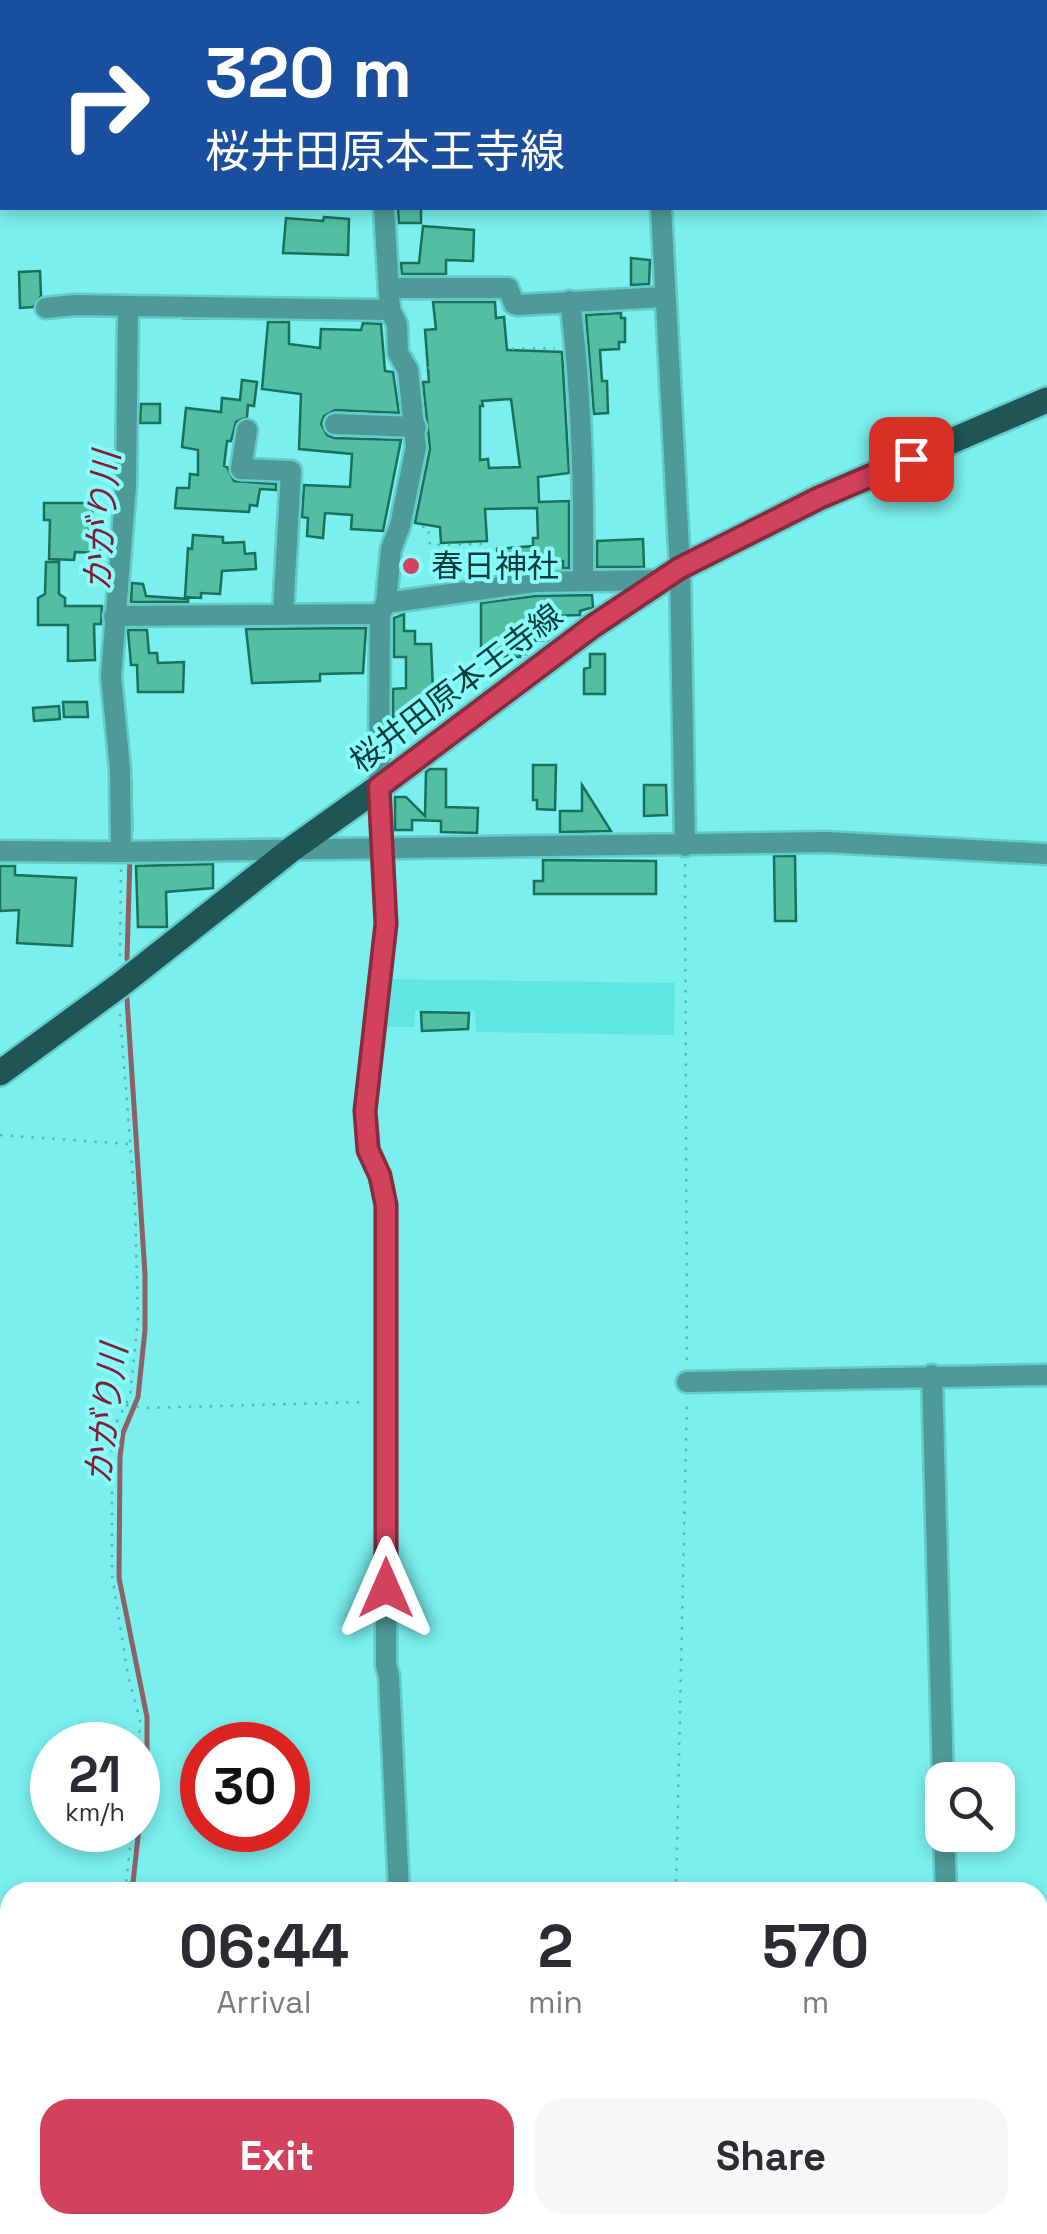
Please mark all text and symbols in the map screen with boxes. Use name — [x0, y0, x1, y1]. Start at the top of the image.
text: 320 m — [205, 28, 412, 117]
icon: right — [40, 40, 170, 170]
text: 桜井田原本王寺線 — [205, 123, 565, 180]
pin — [869, 417, 954, 502]
icon: arrive — [884, 432, 939, 487]
water label: かがり川 — [75, 446, 129, 592]
place label: 春日神社 — [431, 546, 559, 586]
marker: 春日神社 — [400, 555, 422, 577]
street label: 桜井田原本王寺線 — [342, 595, 570, 781]
water label: かがり川 — [76, 1338, 137, 1486]
position arrow — [334, 1536, 438, 1640]
speed limit sign: 30 — [180, 1722, 310, 1852]
text: 21 — [69, 1743, 121, 1807]
map controls — [925, 1762, 1015, 1852]
button: search — [925, 1762, 1015, 1852]
text: km/h — [65, 1796, 125, 1828]
text: 06:44 — [179, 1908, 349, 1985]
text: 2 — [538, 1908, 573, 1985]
text: 570 — [762, 1908, 869, 1985]
text: Arrival — [216, 1982, 312, 2022]
text: min — [528, 1982, 583, 2022]
text: m — [802, 1982, 829, 2022]
button: Exit — [40, 2099, 514, 2214]
button: Share — [534, 2099, 1008, 2214]

